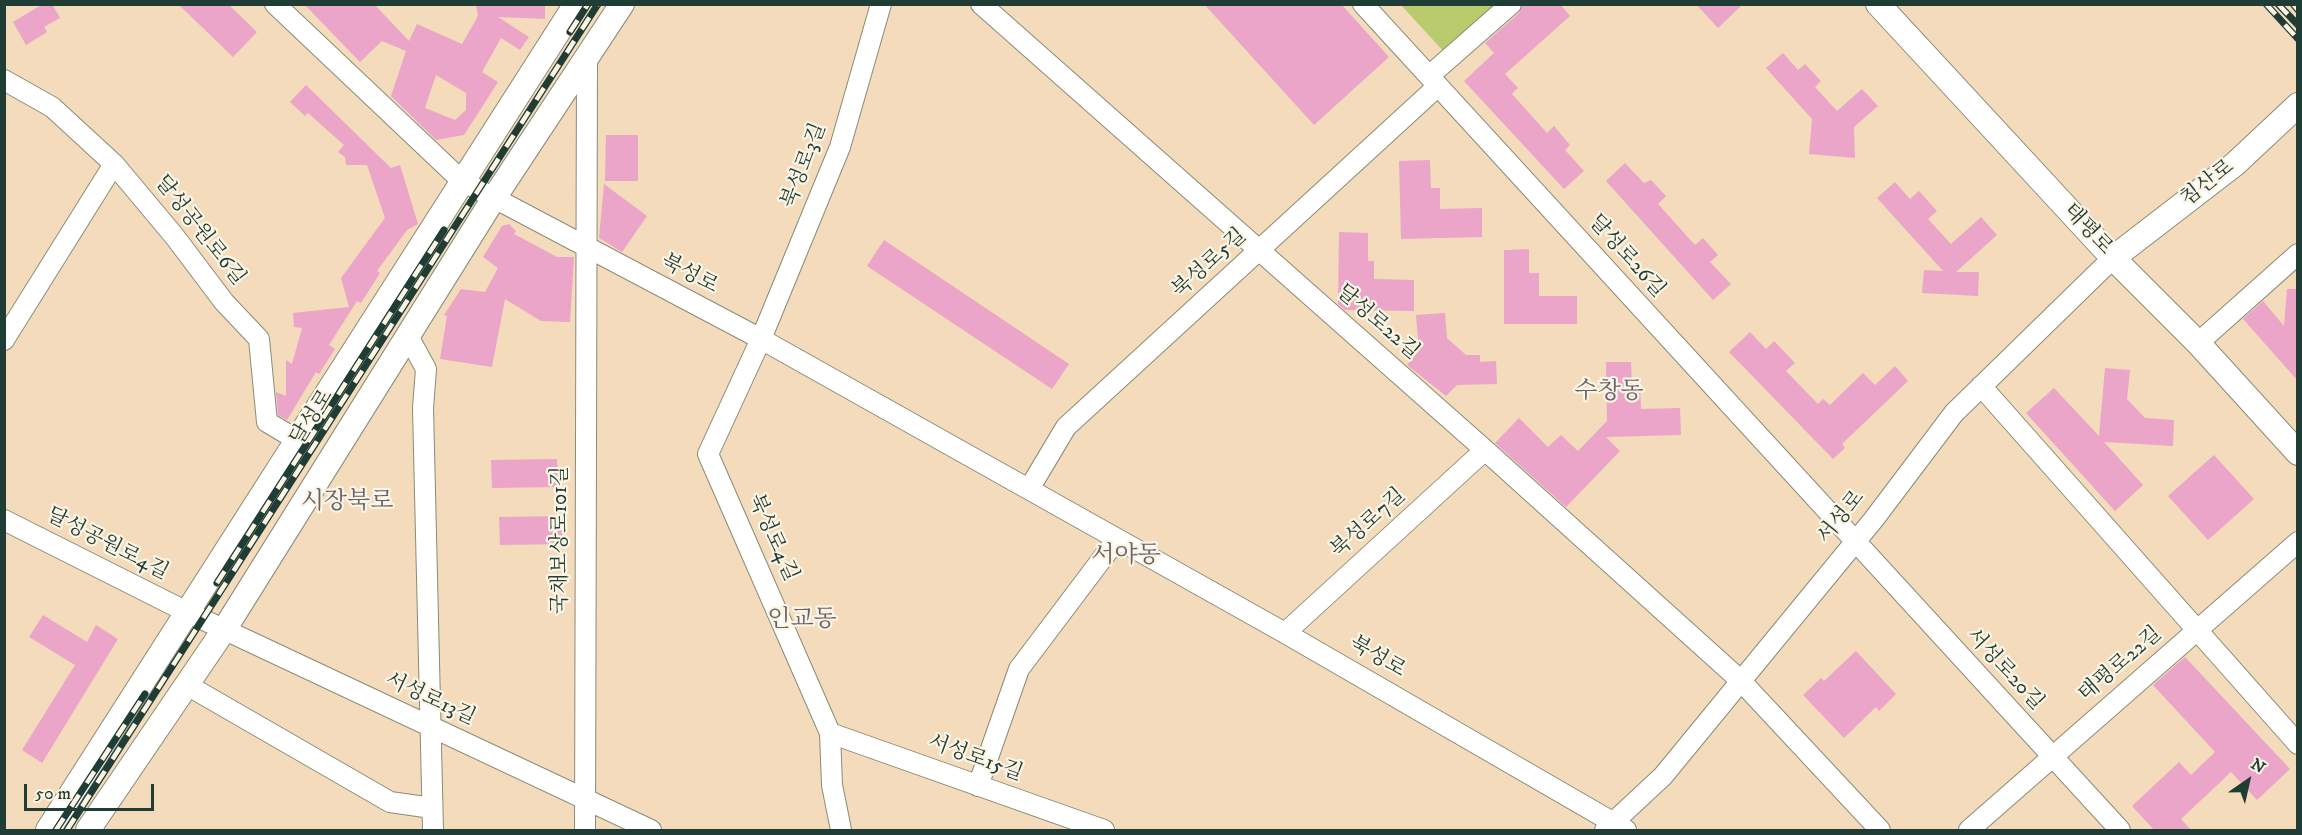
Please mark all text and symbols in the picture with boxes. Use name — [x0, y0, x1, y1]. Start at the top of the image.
street label: 북성로3길 — [777, 120, 833, 212]
street label: 침산로 — [2176, 155, 2240, 213]
street label: 달성공원로6길 — [148, 171, 250, 291]
street label: 태평로 — [2057, 199, 2117, 261]
street label: 달성로26길 — [1582, 211, 1670, 303]
street label: 북성로5길 — [1168, 224, 1252, 304]
street label: 북성로 — [656, 250, 722, 300]
street label: 달성로22길 — [1330, 280, 1424, 366]
district label: 수창동 — [1574, 379, 1644, 407]
street label: 달성로 — [286, 386, 340, 450]
street label: 국채보상로101길 — [549, 466, 575, 614]
street label: 북성로7길 — [1326, 484, 1412, 564]
street label: 서성로 — [1813, 486, 1871, 550]
district label: 시장북로 — [301, 489, 393, 517]
street label: 북성로4길 — [742, 490, 802, 586]
street label: 달성공원로4길 — [42, 503, 172, 587]
district label: 서야동 — [1091, 543, 1161, 571]
district label: 인교동 — [767, 607, 837, 635]
street label: 태평로22길 — [2074, 622, 2168, 708]
street label: 서성로20길 — [1960, 624, 2048, 716]
street label: 북성로 — [1344, 632, 1410, 684]
street label: 서성로13길 — [381, 668, 479, 732]
street label: 서성로15길 — [924, 730, 1026, 788]
north arrow — [2218, 751, 2278, 811]
text: N — [2247, 754, 2269, 778]
scale bar — [27, 772, 158, 810]
text: 50 m — [35, 783, 71, 805]

